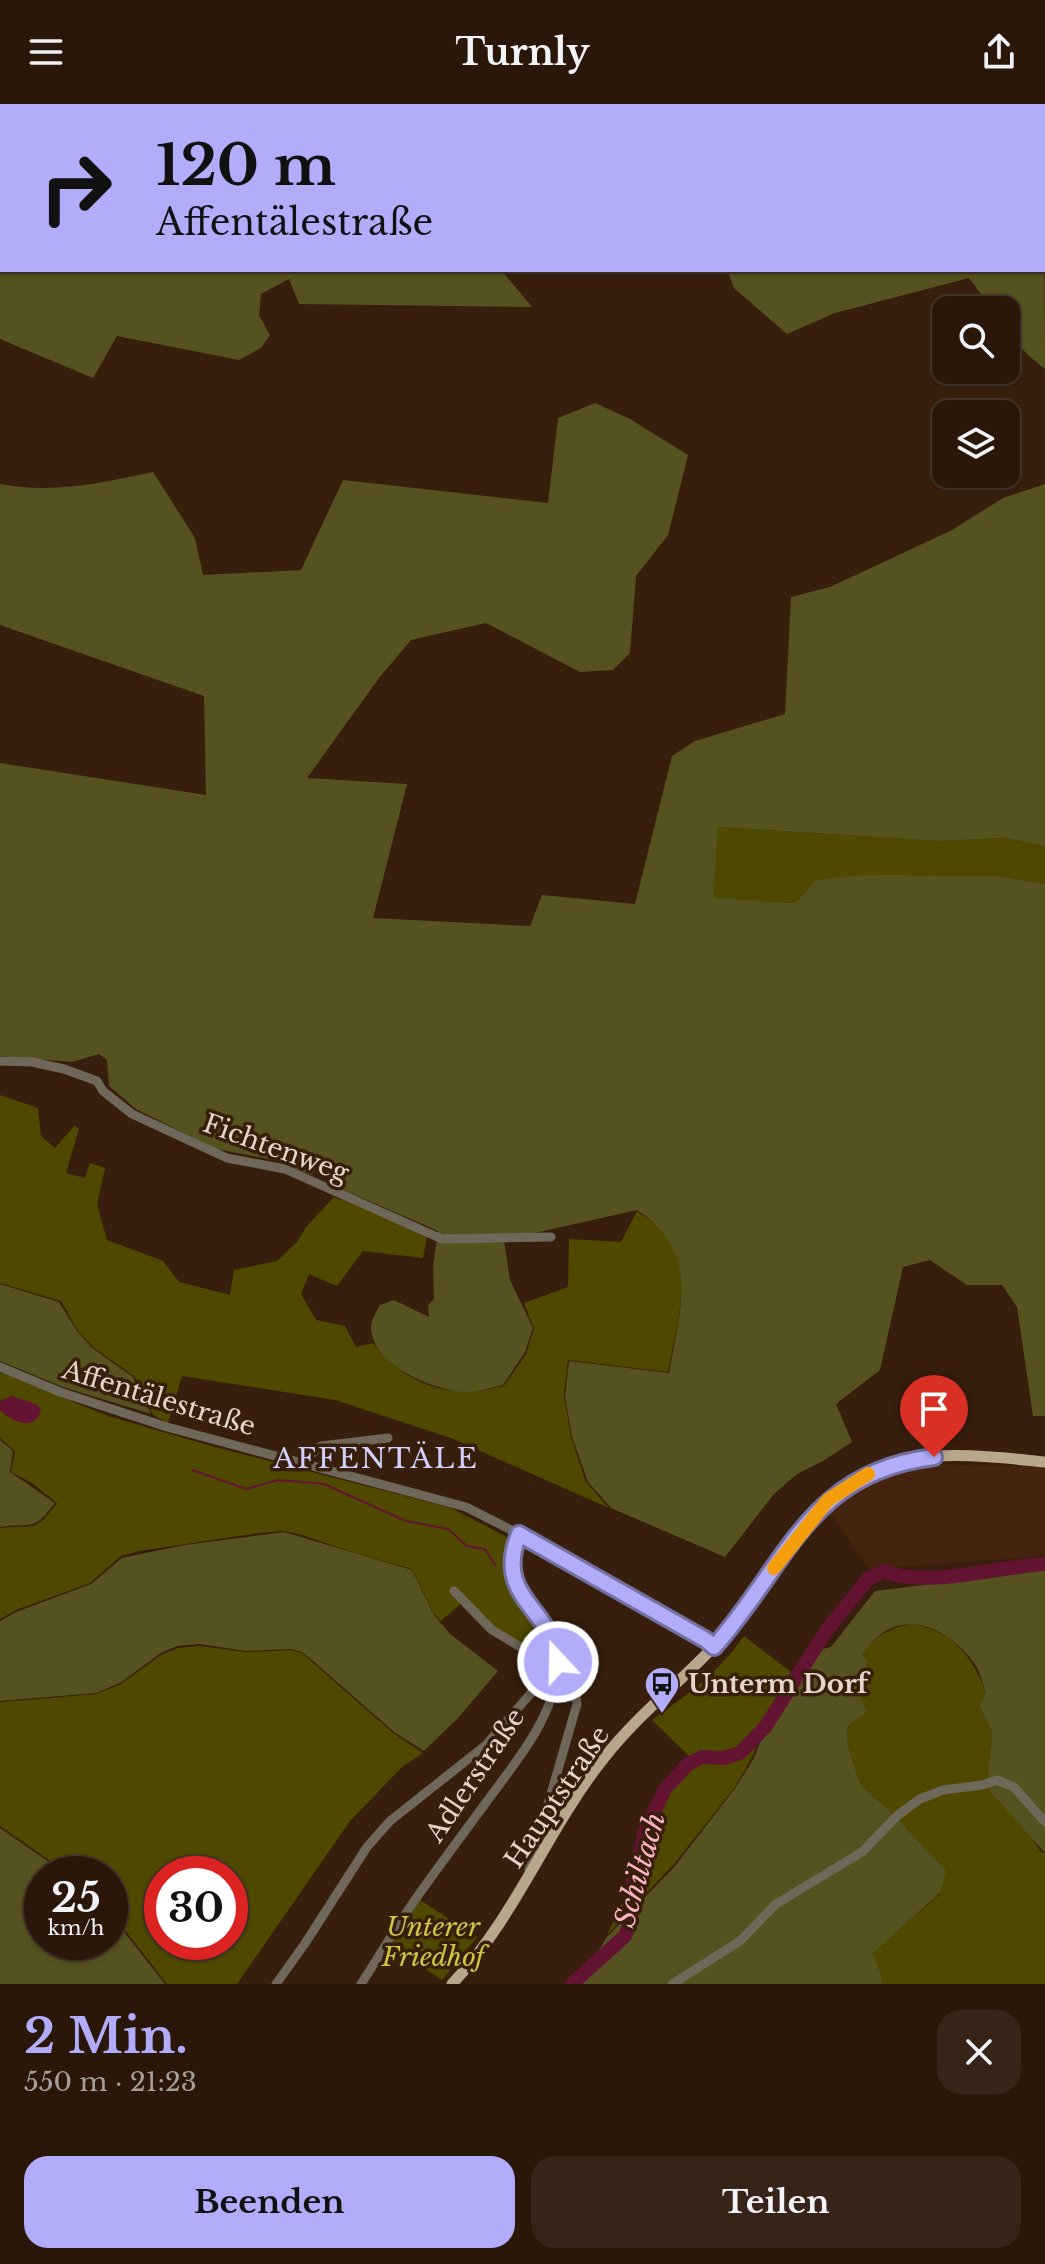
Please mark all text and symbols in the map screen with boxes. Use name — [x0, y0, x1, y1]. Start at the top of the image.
icon: menu — [24, 30, 68, 74]
text: Turnly — [456, 30, 589, 75]
icon: share — [977, 30, 1021, 74]
text: 120 m — [156, 131, 336, 200]
icon: right — [24, 136, 128, 240]
text: Affentälestraße — [156, 200, 433, 245]
map controls — [932, 296, 1020, 488]
button: search — [932, 296, 1020, 384]
button: layers — [932, 400, 1020, 488]
street label: Fichtenweg — [199, 1107, 353, 1189]
street label: Affentälestraße — [58, 1353, 259, 1443]
pin — [900, 1375, 968, 1457]
icon: arrive — [912, 1387, 956, 1431]
district label: AFFENTÄLE — [272, 1441, 479, 1476]
position arrow — [516, 1620, 600, 1704]
bus stop icon: Unterm Dorf — [643, 1665, 681, 1715]
place label: Unterm Dorf — [688, 1668, 871, 1700]
street label: Adlerstraße — [418, 1702, 531, 1849]
street label: Hauptstraße — [498, 1720, 616, 1874]
water label: Schiltach — [607, 1809, 673, 1931]
speed limit sign: 30 — [144, 1856, 248, 1960]
text: 25 — [51, 1873, 101, 1923]
park label: Unterer Friedhof — [381, 1911, 490, 1973]
text: km/h — [48, 1916, 104, 1940]
text: 2 Min. — [24, 2006, 188, 2066]
button: close — [937, 2010, 1021, 2094]
text: 550 m · 21:23 — [24, 2066, 197, 2098]
button: Beenden — [24, 2156, 515, 2248]
button: Teilen — [531, 2156, 1021, 2248]

